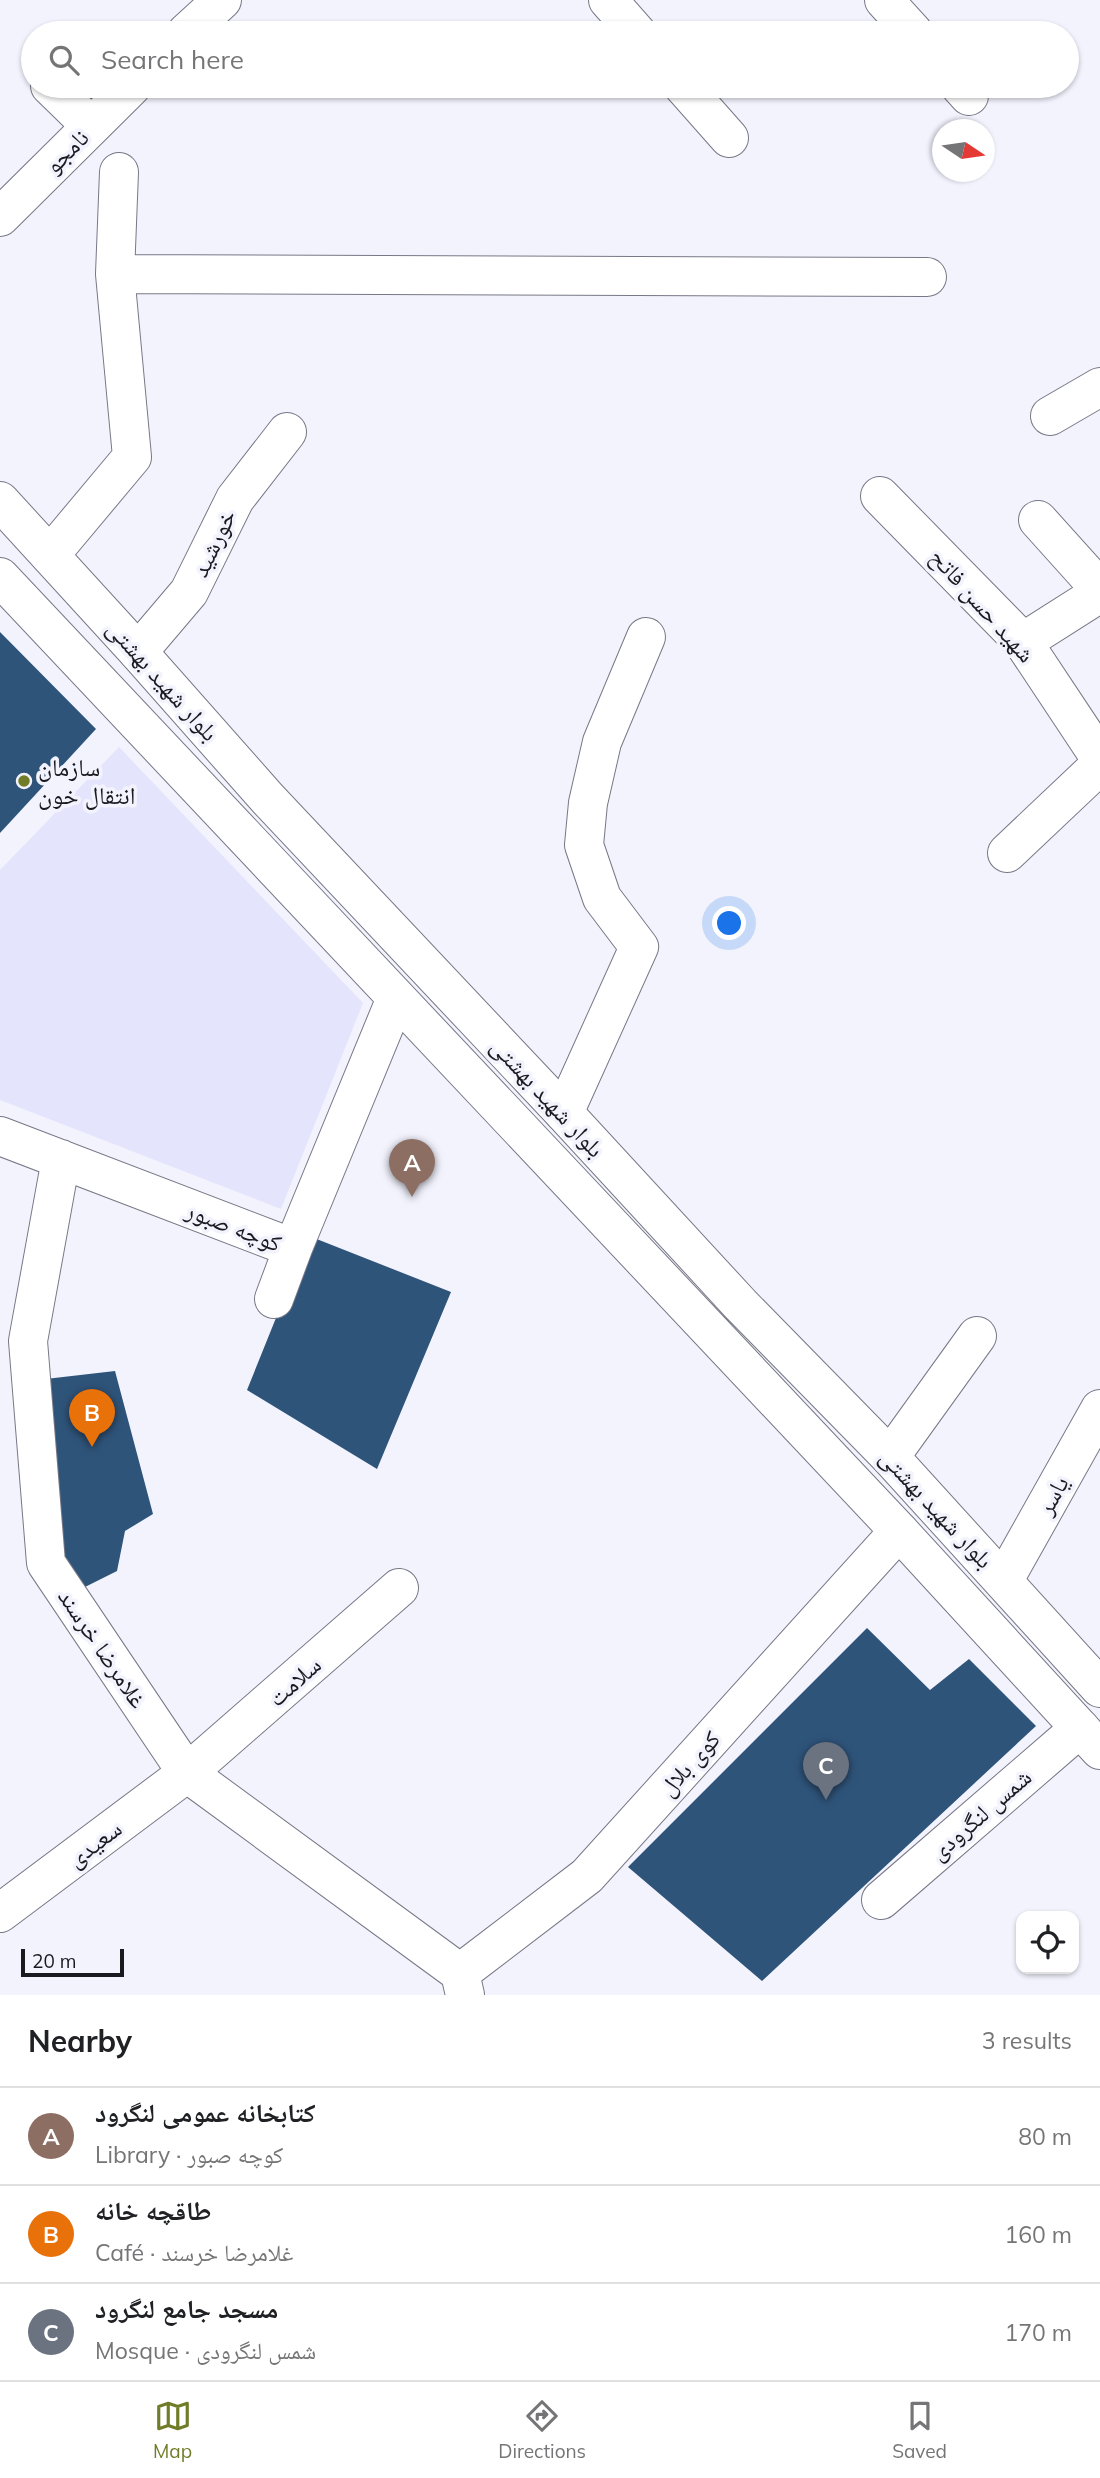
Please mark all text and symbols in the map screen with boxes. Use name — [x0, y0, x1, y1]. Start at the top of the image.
search box — [21, 21, 1079, 98]
icon: search — [45, 41, 83, 79]
text: Search here — [101, 43, 244, 76]
north arrow — [932, 119, 995, 182]
street label: نامجو — [37, 122, 95, 180]
street label: خورشید — [184, 504, 242, 582]
street label: شهید حسن فاتح — [923, 542, 1042, 669]
street label: بلوار شهید بهشتی — [101, 613, 225, 747]
place label: سازمان انتقال خون — [38, 752, 135, 810]
marker: سازمان انتقال خون — [16, 773, 32, 789]
your location — [712, 906, 746, 940]
street label: بلوار شهید بهشتی — [485, 1031, 611, 1163]
pin: A — [389, 1139, 435, 1197]
street label: کوچه صبور — [181, 1194, 286, 1258]
pin: B — [69, 1389, 115, 1447]
street label: بلوار شهید بهشتی — [874, 1442, 1000, 1574]
street label: یاسر — [1029, 1470, 1075, 1521]
street label: غلامرضا خرسند — [52, 1583, 154, 1713]
street label: سلامت — [261, 1649, 327, 1713]
street label: کوی بلال — [652, 1724, 726, 1802]
pin: C — [803, 1742, 849, 1800]
street label: شمس لنگرودی — [923, 1762, 1037, 1866]
street label: سعیدی — [61, 1813, 127, 1873]
map controls — [1016, 1911, 1079, 1974]
button: locate — [1016, 1911, 1079, 1974]
scale bar — [21, 1946, 124, 1978]
text: 20 m — [32, 1949, 76, 1973]
text: Nearby — [28, 2022, 132, 2060]
text: 3 results — [982, 2026, 1072, 2055]
text: کتابخانه عمومی لنگرود — [95, 2096, 316, 2129]
text: A — [42, 2122, 60, 2151]
text: 80 m — [1018, 2122, 1072, 2151]
text: Library · کوچه صبور — [95, 2140, 283, 2169]
text: طاقچه خانه — [95, 2194, 212, 2227]
text: B — [43, 2220, 59, 2249]
text: 160 m — [1004, 2220, 1072, 2249]
text: Café · غلامرضا خرسند — [95, 2238, 293, 2267]
text: مسجد جامع لنگرود — [95, 2292, 278, 2325]
text: C — [43, 2318, 59, 2347]
text: 170 m — [1004, 2318, 1072, 2347]
text: Mosque · شمس لنگرودی — [95, 2336, 316, 2365]
tab: Map — [153, 2397, 192, 2463]
tab: Directions — [498, 2397, 586, 2463]
tab: Saved — [892, 2397, 947, 2463]

